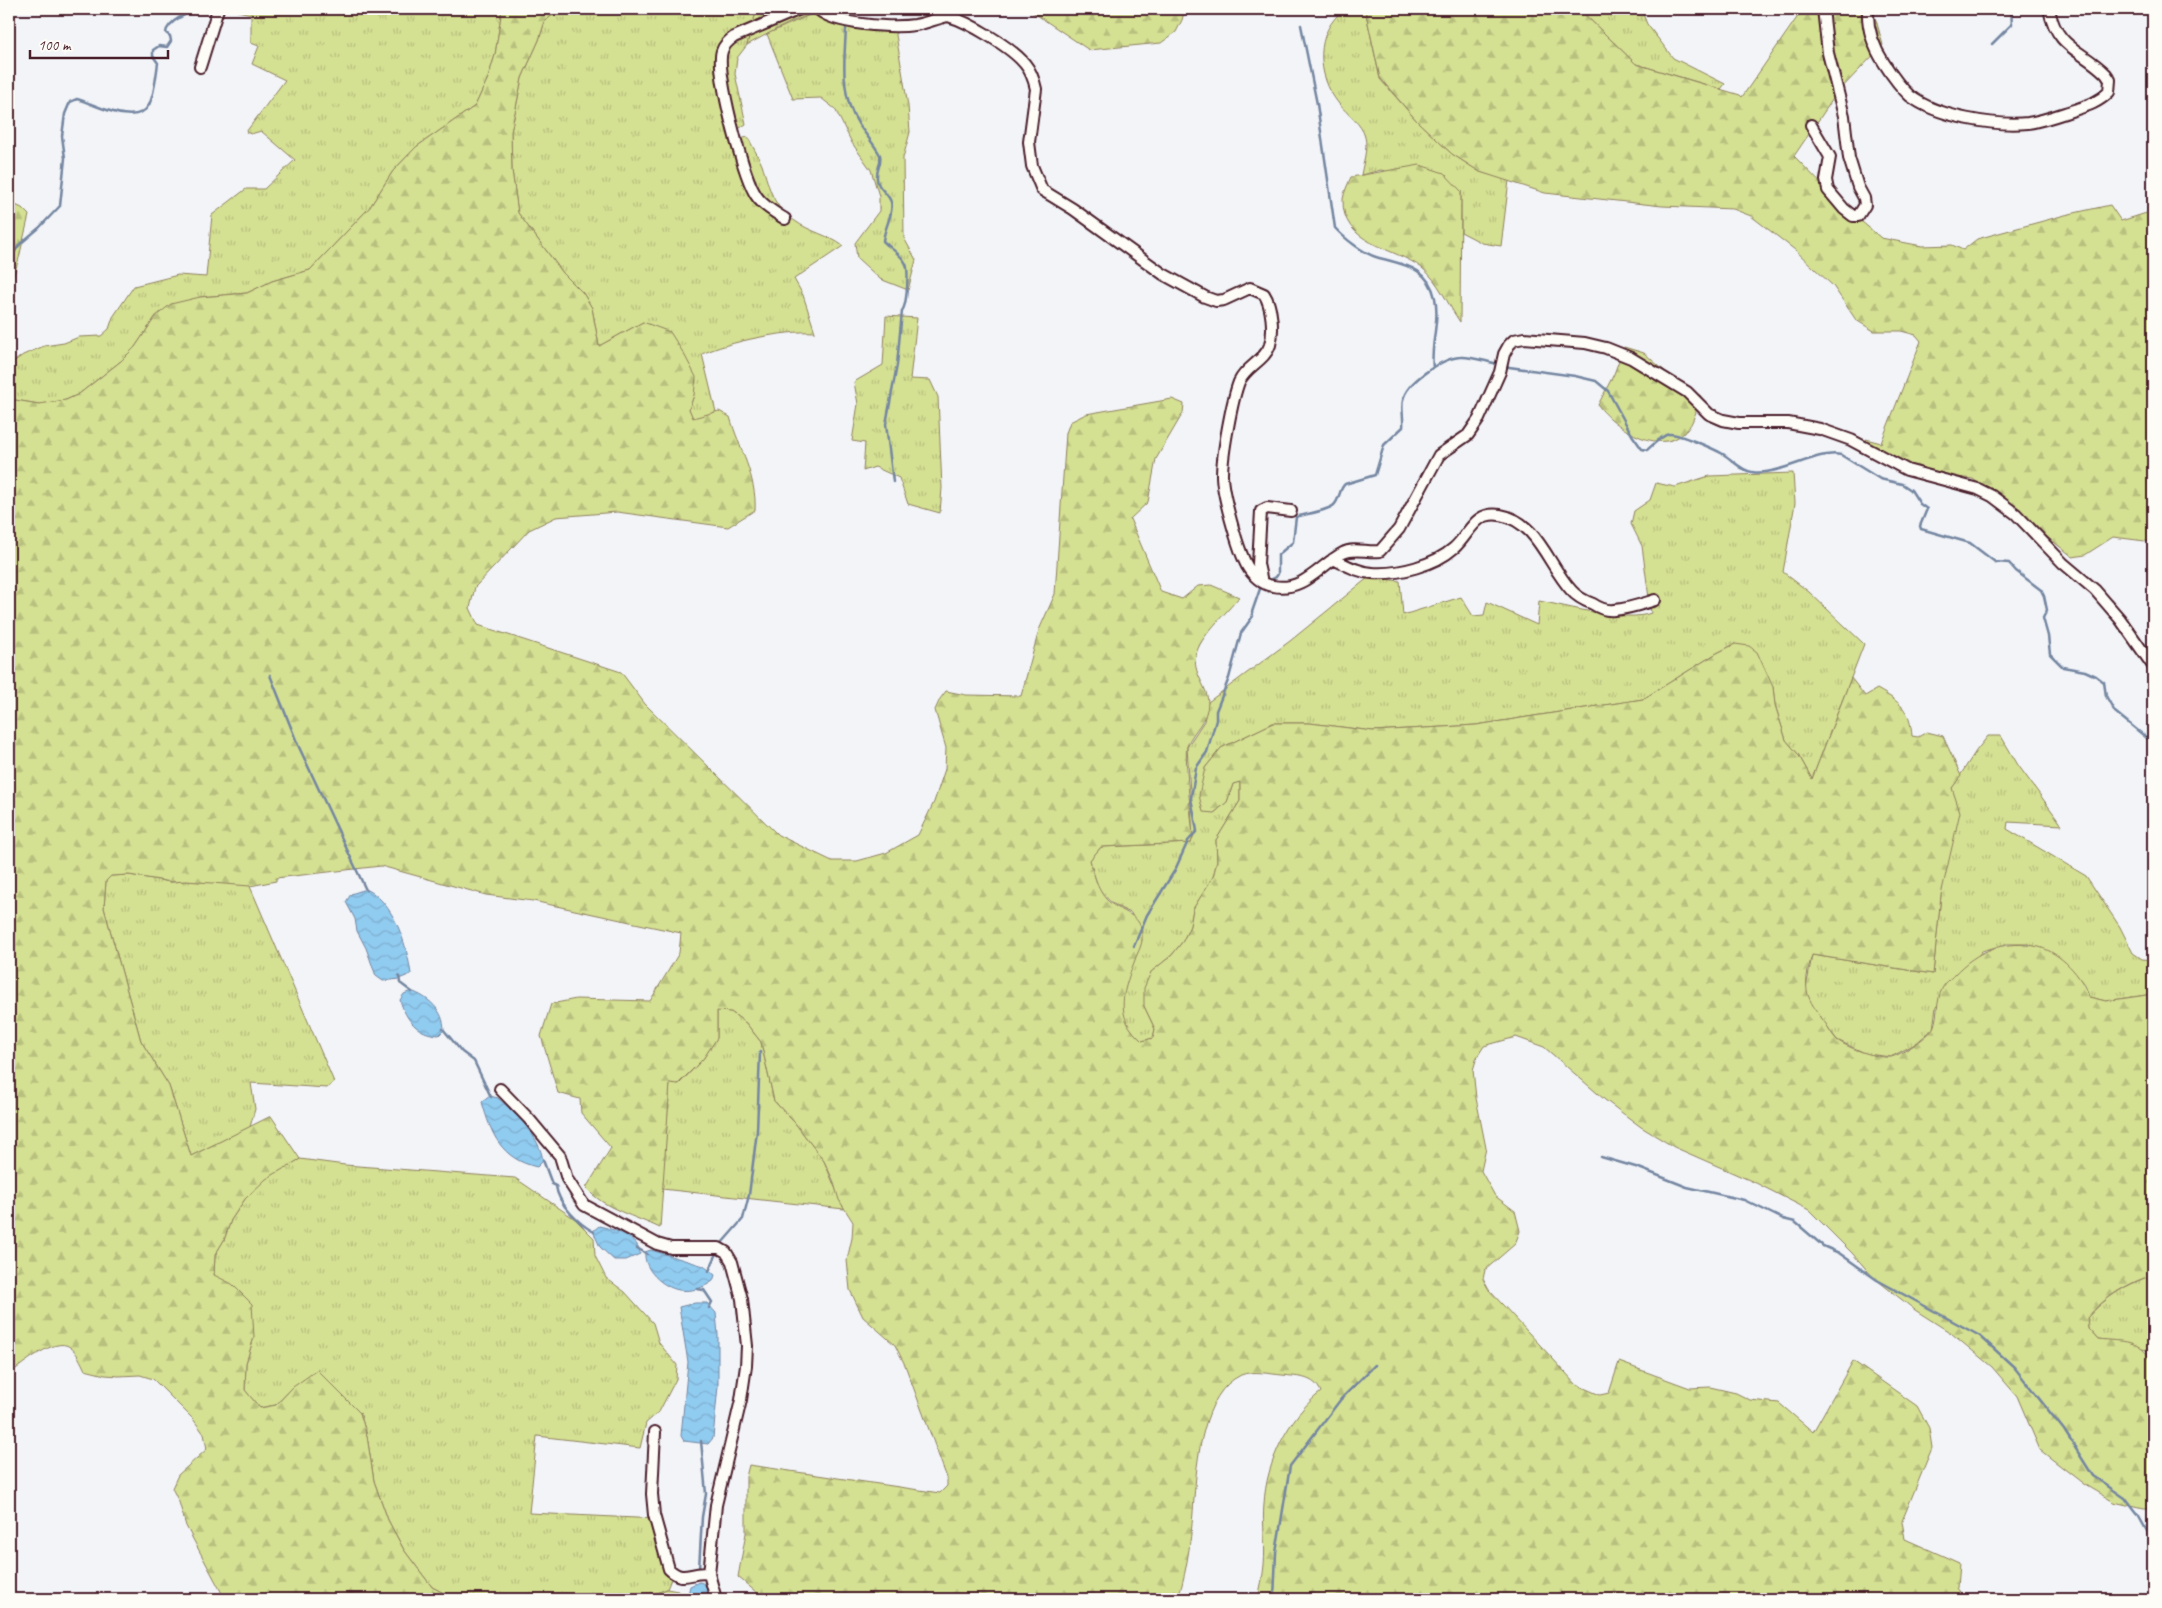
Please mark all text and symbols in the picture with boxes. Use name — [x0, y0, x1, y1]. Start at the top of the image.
scale bar — [30, 28, 168, 60]
text: 100 m — [38, 36, 72, 55]

